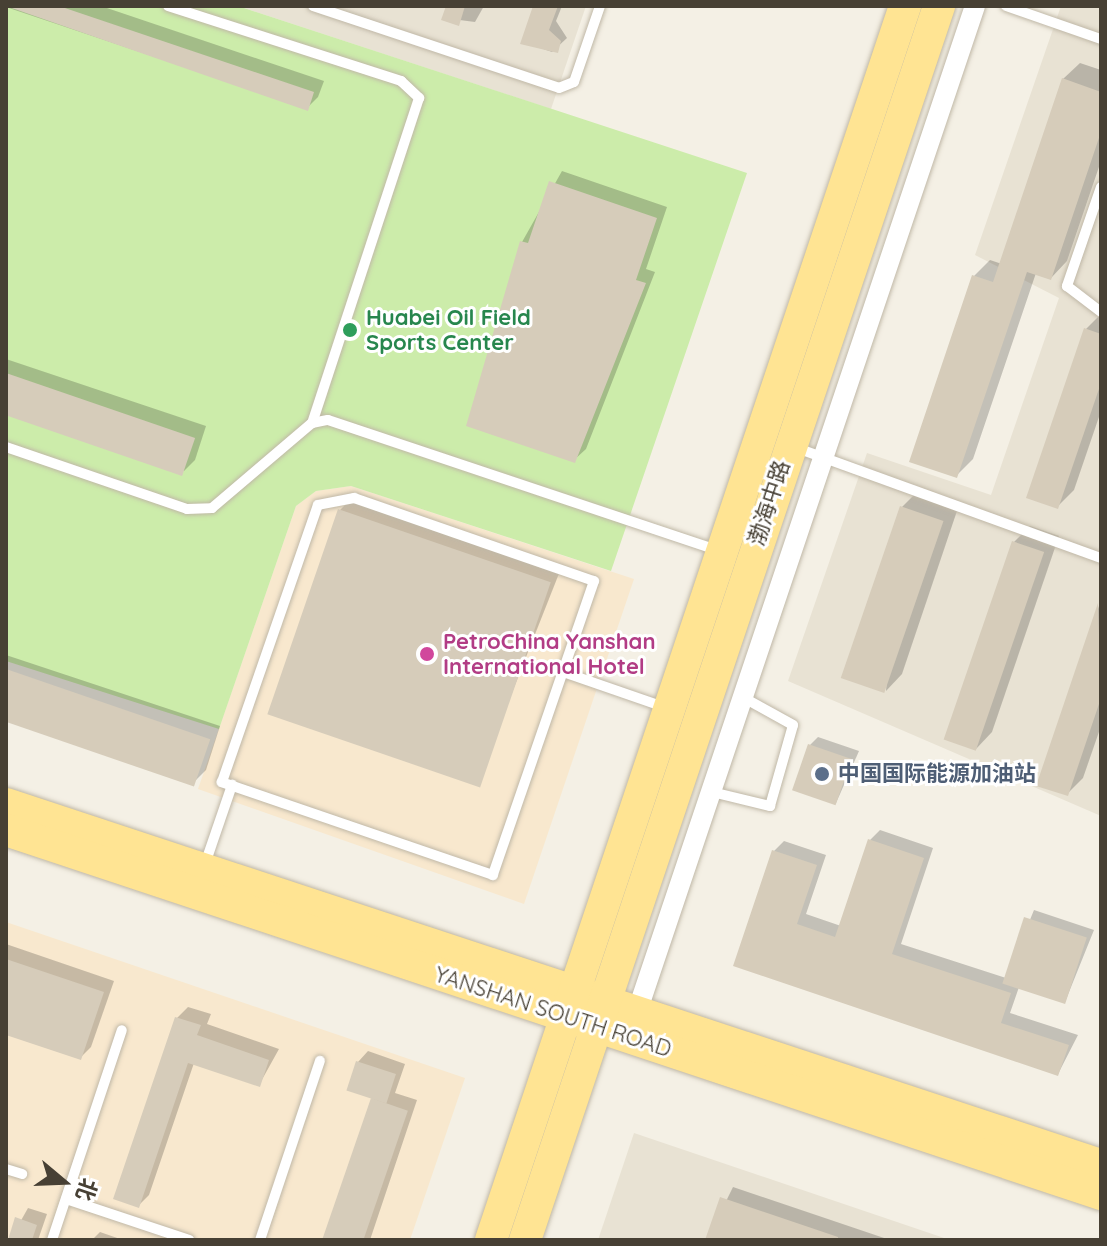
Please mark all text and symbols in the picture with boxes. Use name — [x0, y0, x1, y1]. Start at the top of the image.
place label: Huabei Oil Field Sports Center — [366, 304, 531, 356]
marker: Huabei Oil Field Sports Center — [341, 321, 359, 339]
street label: 渤海中路 — [743, 457, 795, 549]
place label: PetroChina Yanshan International Hotel — [443, 628, 656, 680]
marker: PetroChina Yanshan International Hotel — [418, 645, 436, 663]
place label: 中国国际能源加油站 — [838, 761, 1036, 787]
marker: 中国国际能源加油站 — [813, 765, 831, 783]
street label: YANSHAN SOUTH ROAD — [431, 961, 675, 1063]
north arrow — [24, 1142, 104, 1222]
text: 北 — [70, 1175, 104, 1205]

